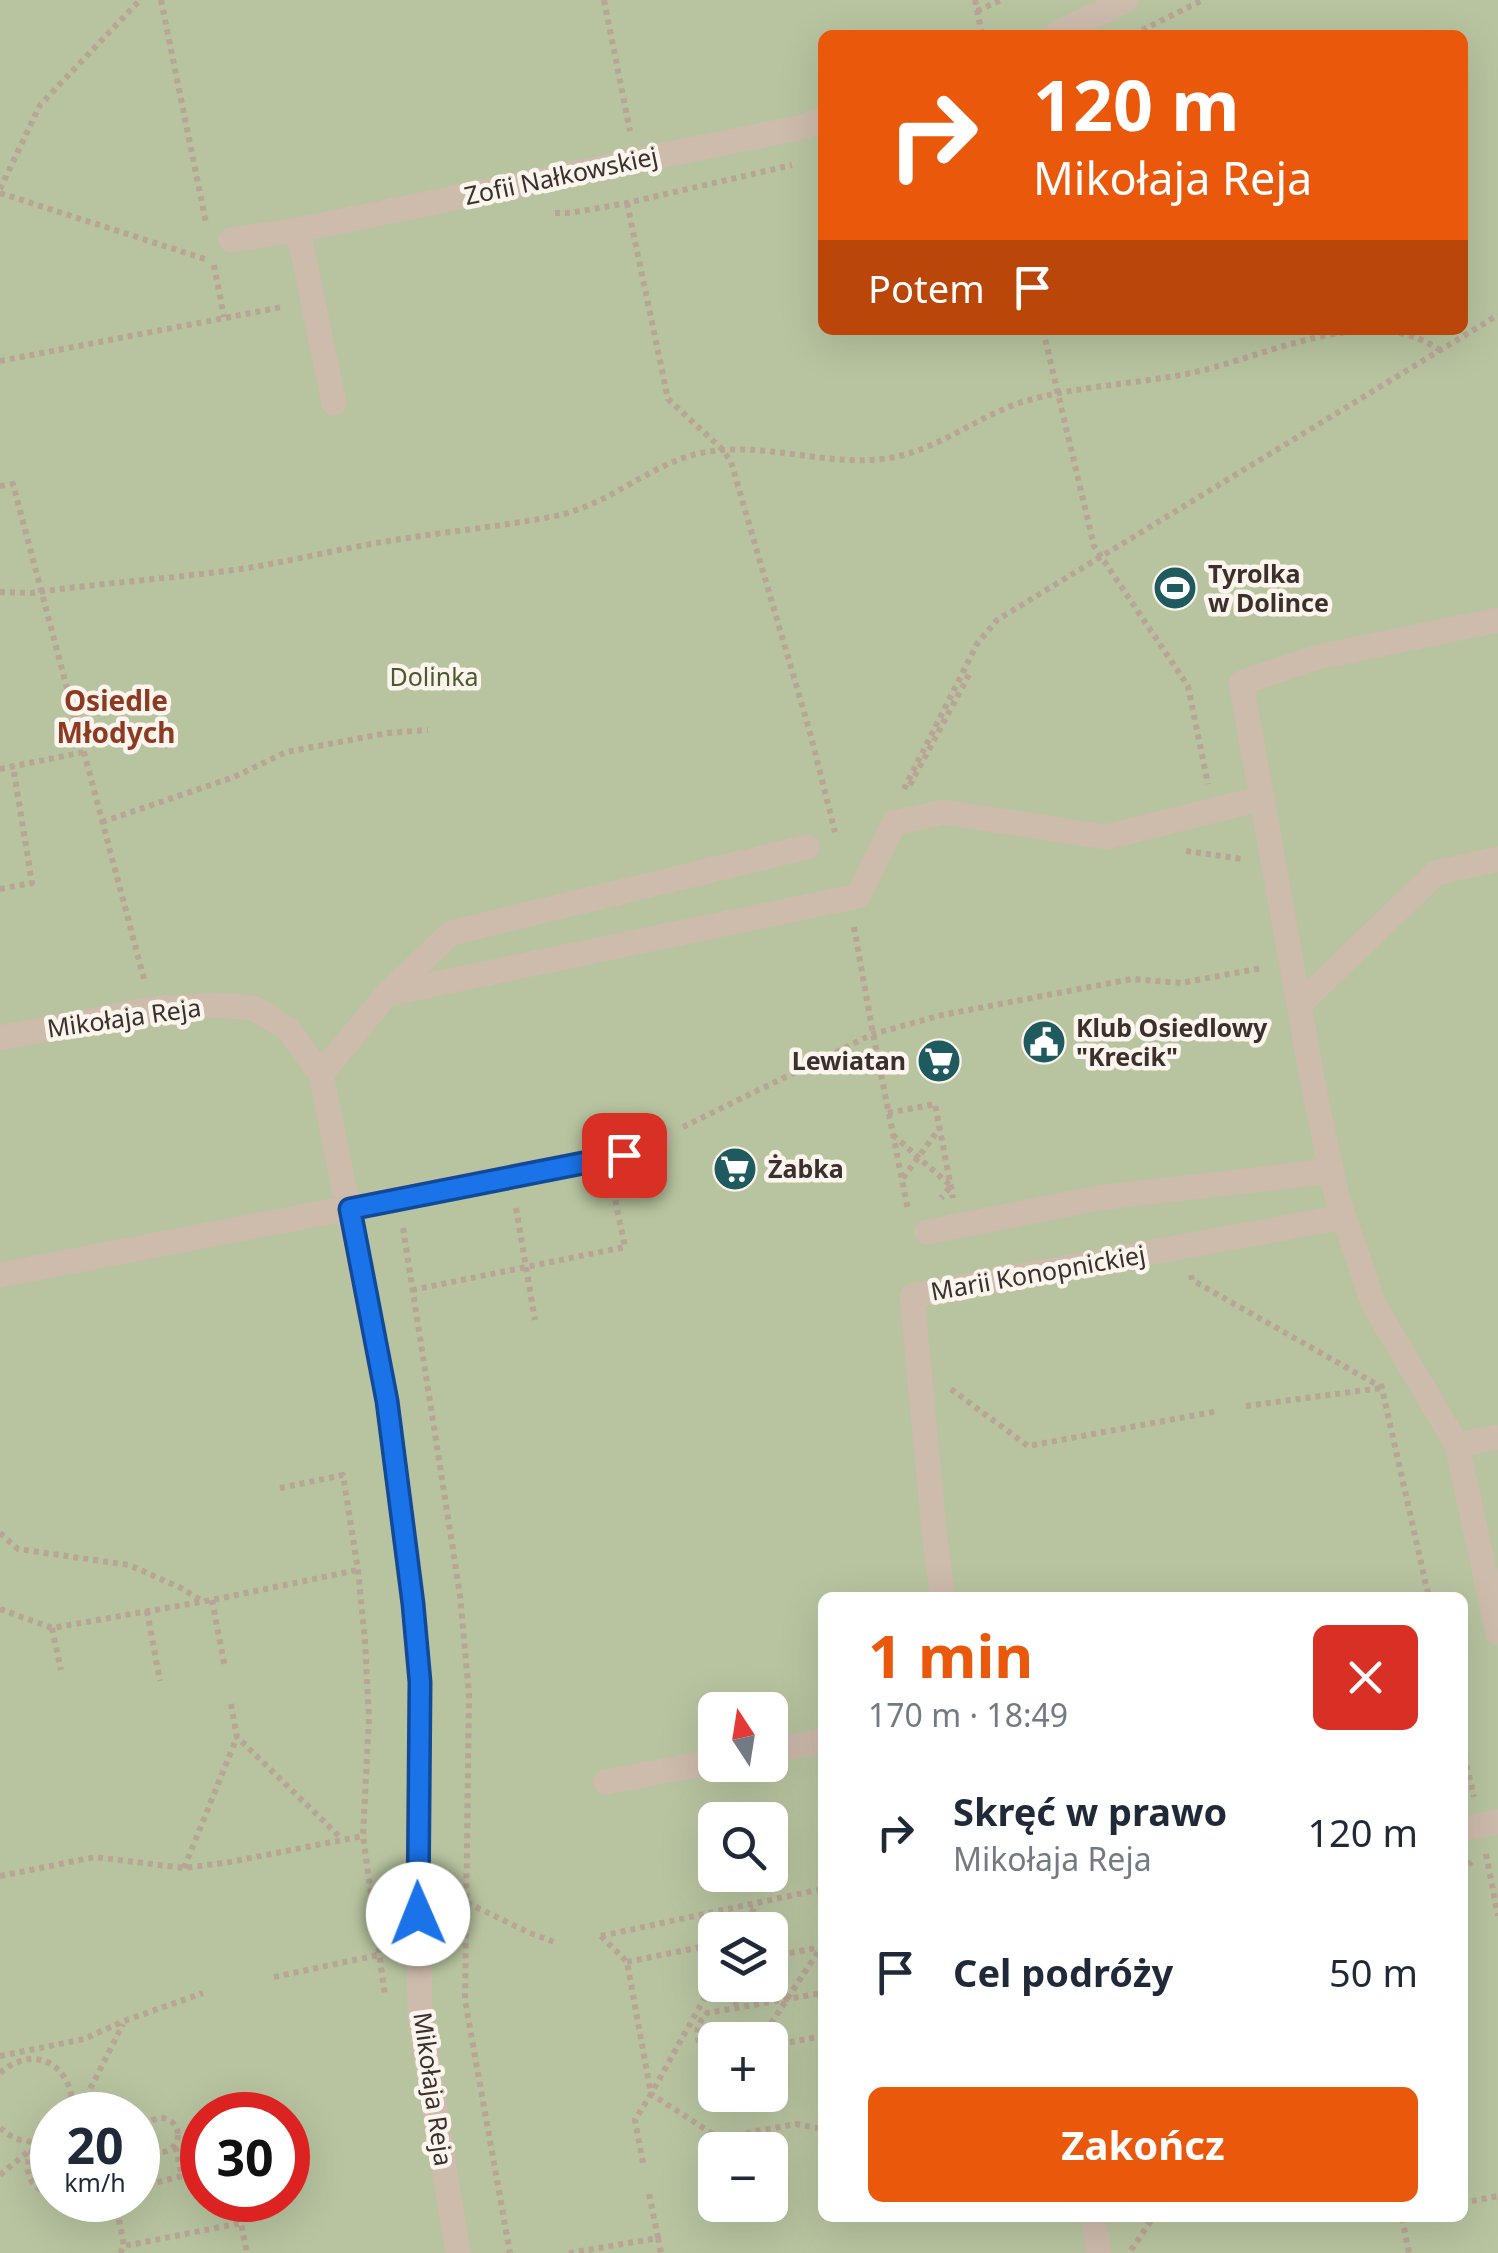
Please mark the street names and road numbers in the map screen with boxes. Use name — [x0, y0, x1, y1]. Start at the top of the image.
street label: Zofii Nałkowskiej — [461, 138, 661, 212]
street label: Mikołaja Reja — [45, 989, 203, 1045]
street label: Marii Konopnickiej — [928, 1236, 1148, 1308]
street label: Mikołaja Reja — [406, 2010, 462, 2168]

